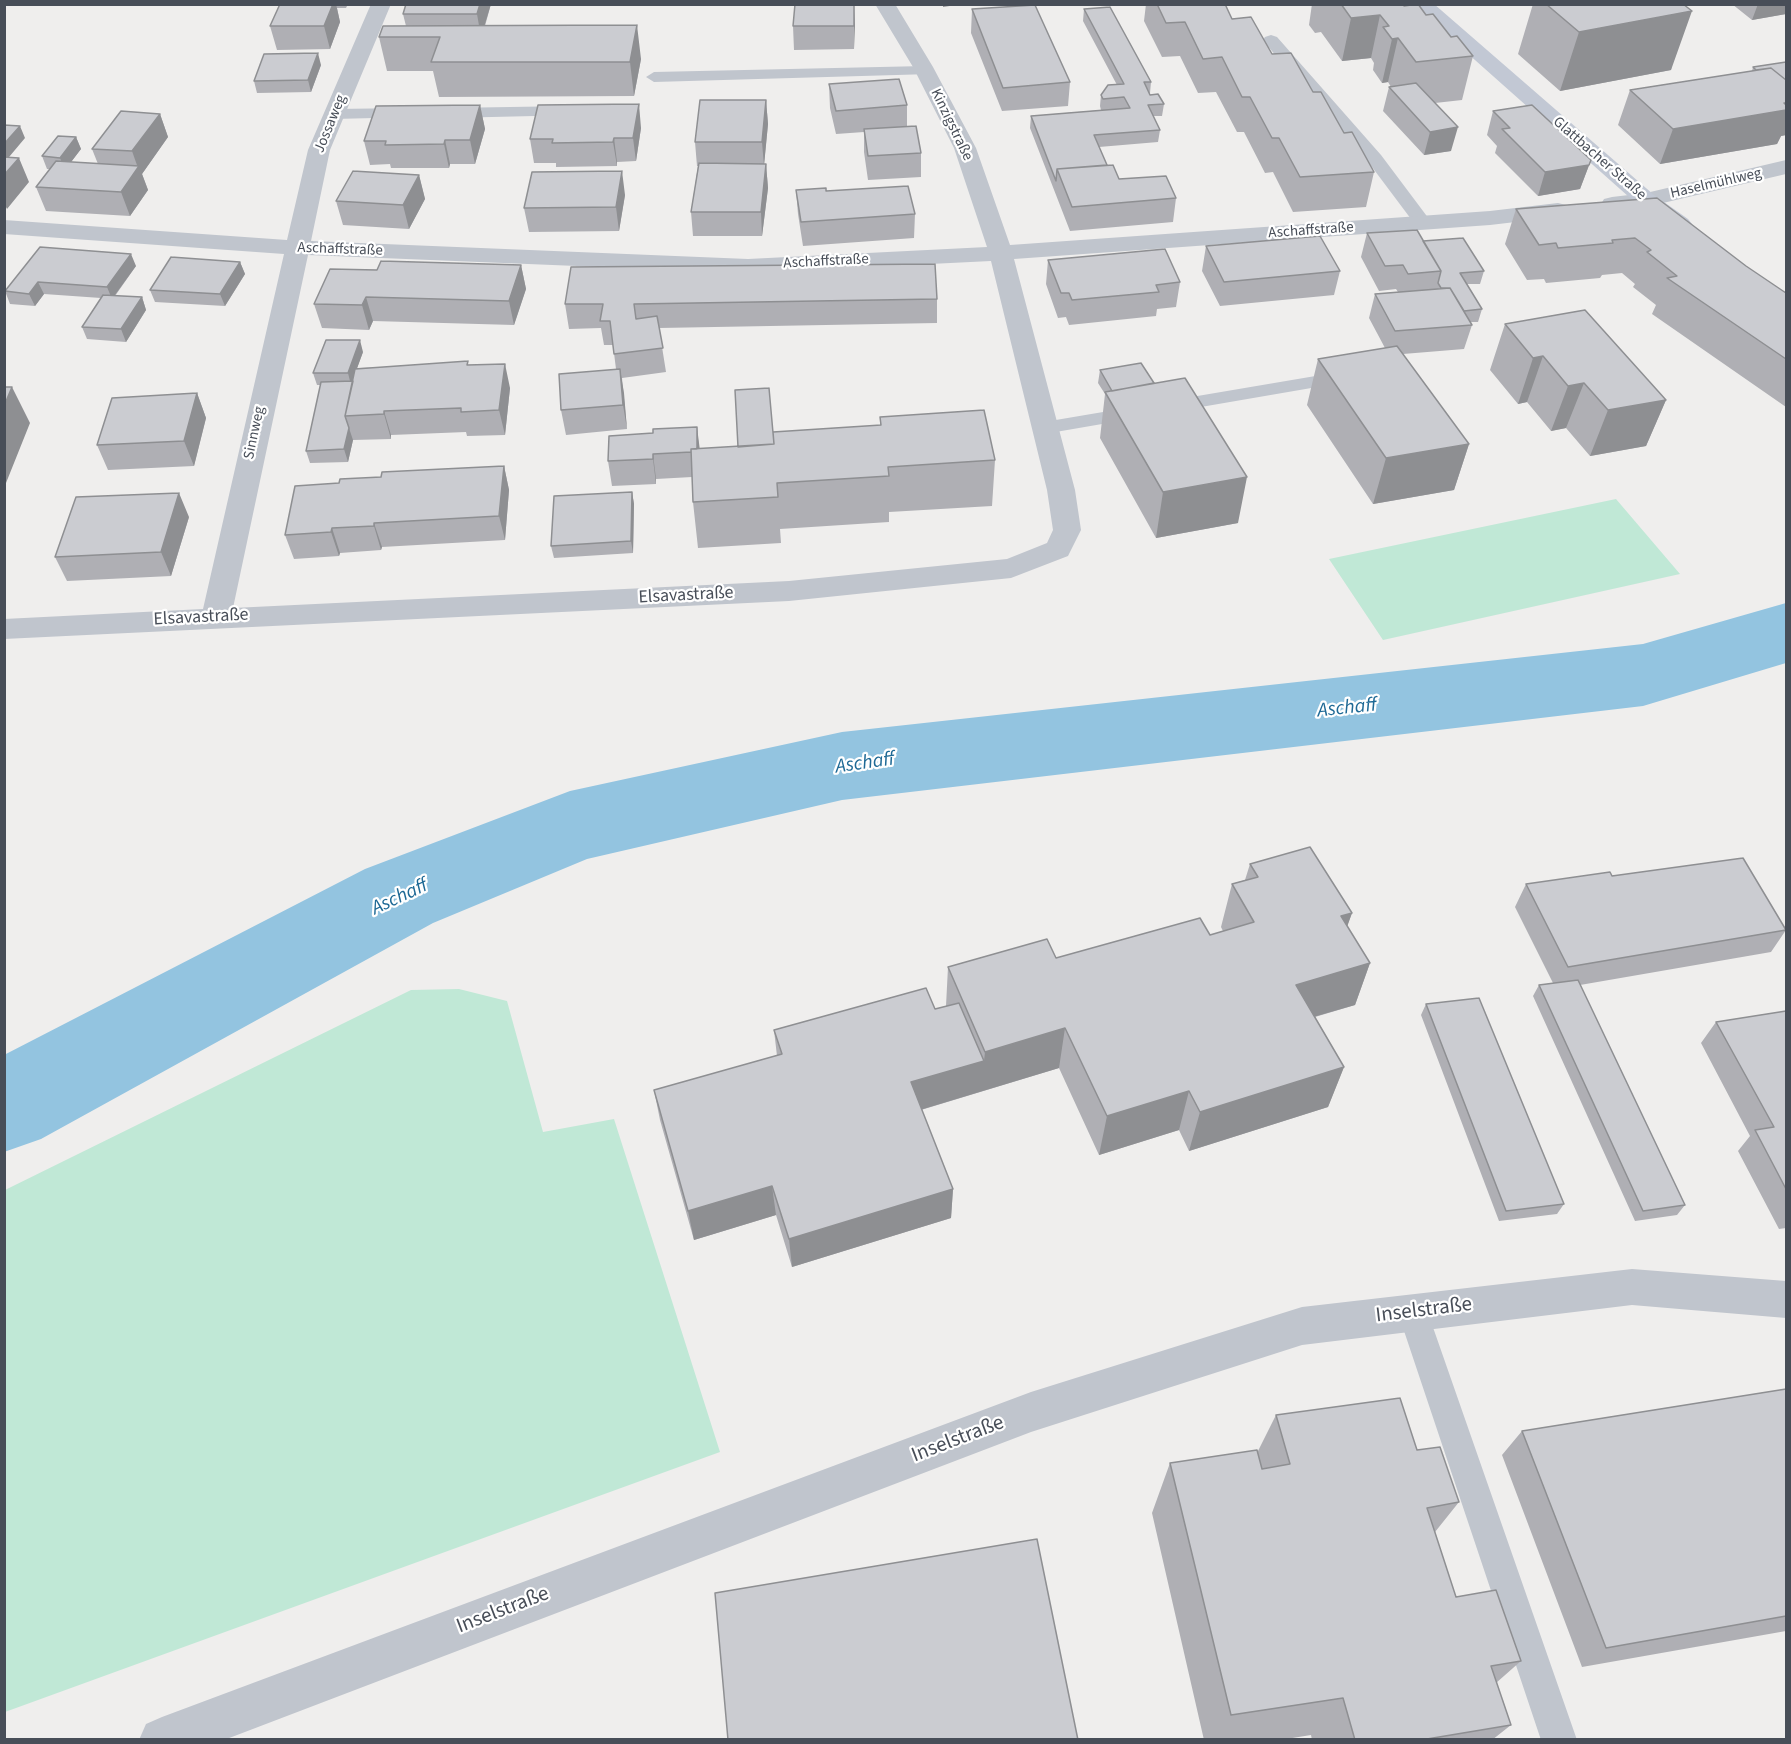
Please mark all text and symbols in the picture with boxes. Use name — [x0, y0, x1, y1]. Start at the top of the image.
street label: Kinzigstraße — [926, 86, 976, 164]
street label: Jossaweg — [311, 92, 351, 156]
street label: Glattbacher Straße — [1549, 114, 1649, 204]
street label: Haselmühlweg — [1669, 165, 1763, 203]
street label: Aschaffstraße — [1268, 219, 1354, 243]
street label: Aschaffstraße — [297, 240, 383, 260]
street label: Aschaffstraße — [783, 251, 869, 273]
street label: Sinnweg — [241, 405, 269, 461]
street label: Elsavastraße — [638, 583, 734, 609]
street label: Elsavastraße — [153, 605, 249, 631]
water label: Aschaff — [1316, 694, 1378, 724]
water label: Aschaff — [834, 748, 896, 780]
water label: Aschaff — [368, 875, 432, 921]
street label: Inselstraße — [1374, 1293, 1474, 1329]
street label: Inselstraße — [908, 1411, 1008, 1469]
street label: Inselstraße — [453, 1582, 553, 1640]

